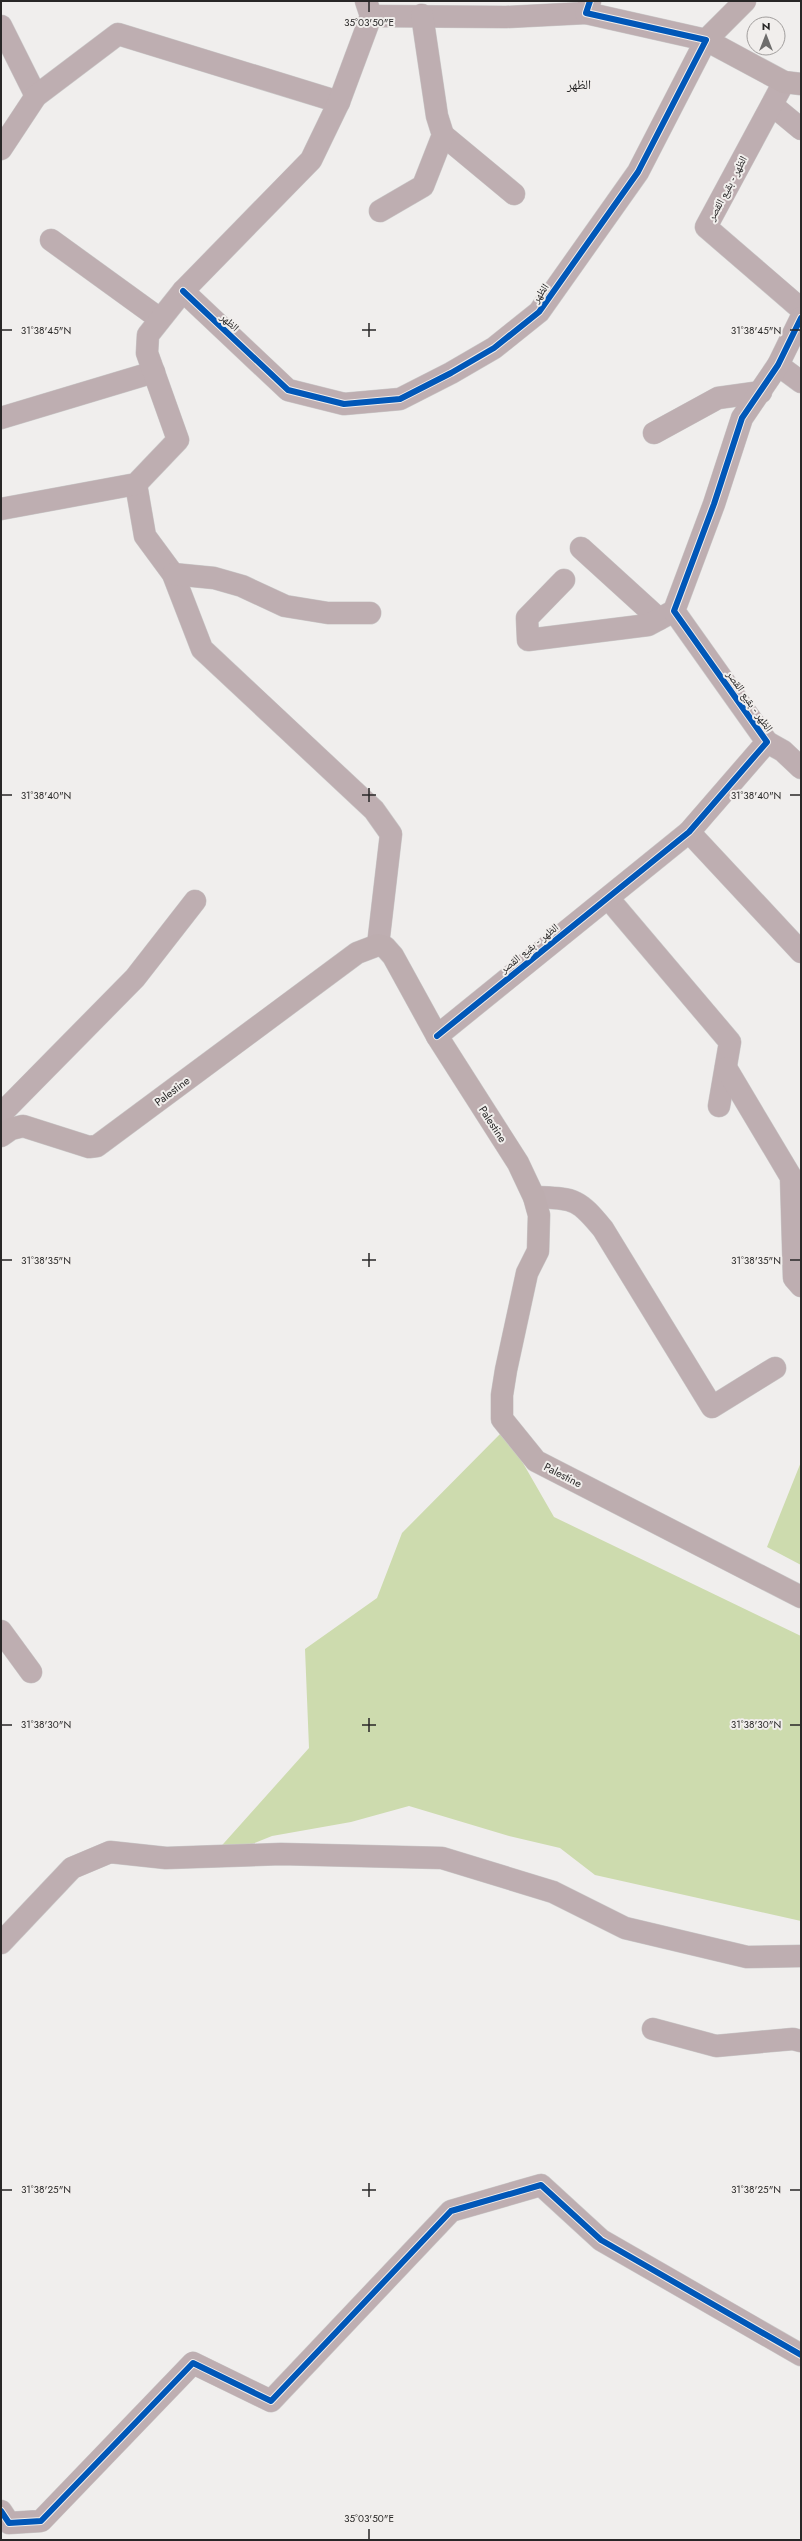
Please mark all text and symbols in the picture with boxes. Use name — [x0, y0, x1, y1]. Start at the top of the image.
text: 35°03'50"E — [344, 15, 394, 30]
north arrow — [746, 16, 786, 56]
text: N — [762, 18, 770, 34]
district label: الظهر — [566, 75, 591, 94]
street label: الظهر - بقيع القصر — [703, 153, 751, 224]
street label: الظهر — [527, 280, 552, 307]
street label: الظهر — [216, 308, 243, 335]
text: 31°38'45"N — [21, 323, 71, 338]
text: 31°38'45"N — [731, 323, 781, 338]
street label: الظهر - بقيع القصر — [722, 666, 777, 735]
text: 31°38'40"N — [21, 788, 71, 803]
text: 31°38'40"N — [731, 788, 781, 803]
street label: الظهر - بقيع القصر — [495, 919, 562, 977]
street label: Palestine — [151, 1072, 193, 1110]
street label: Palestine — [475, 1103, 511, 1146]
text: 31°38'35"N — [21, 1253, 71, 1268]
text: 31°38'35"N — [731, 1253, 781, 1268]
street label: Palestine — [541, 1459, 585, 1491]
text: 31°38'30"N — [21, 1717, 71, 1732]
text: 31°38'30"N — [731, 1717, 781, 1732]
text: 31°38'25"N — [21, 2182, 71, 2197]
text: 31°38'25"N — [731, 2182, 781, 2197]
text: 35°03'50"E — [344, 2511, 394, 2526]

